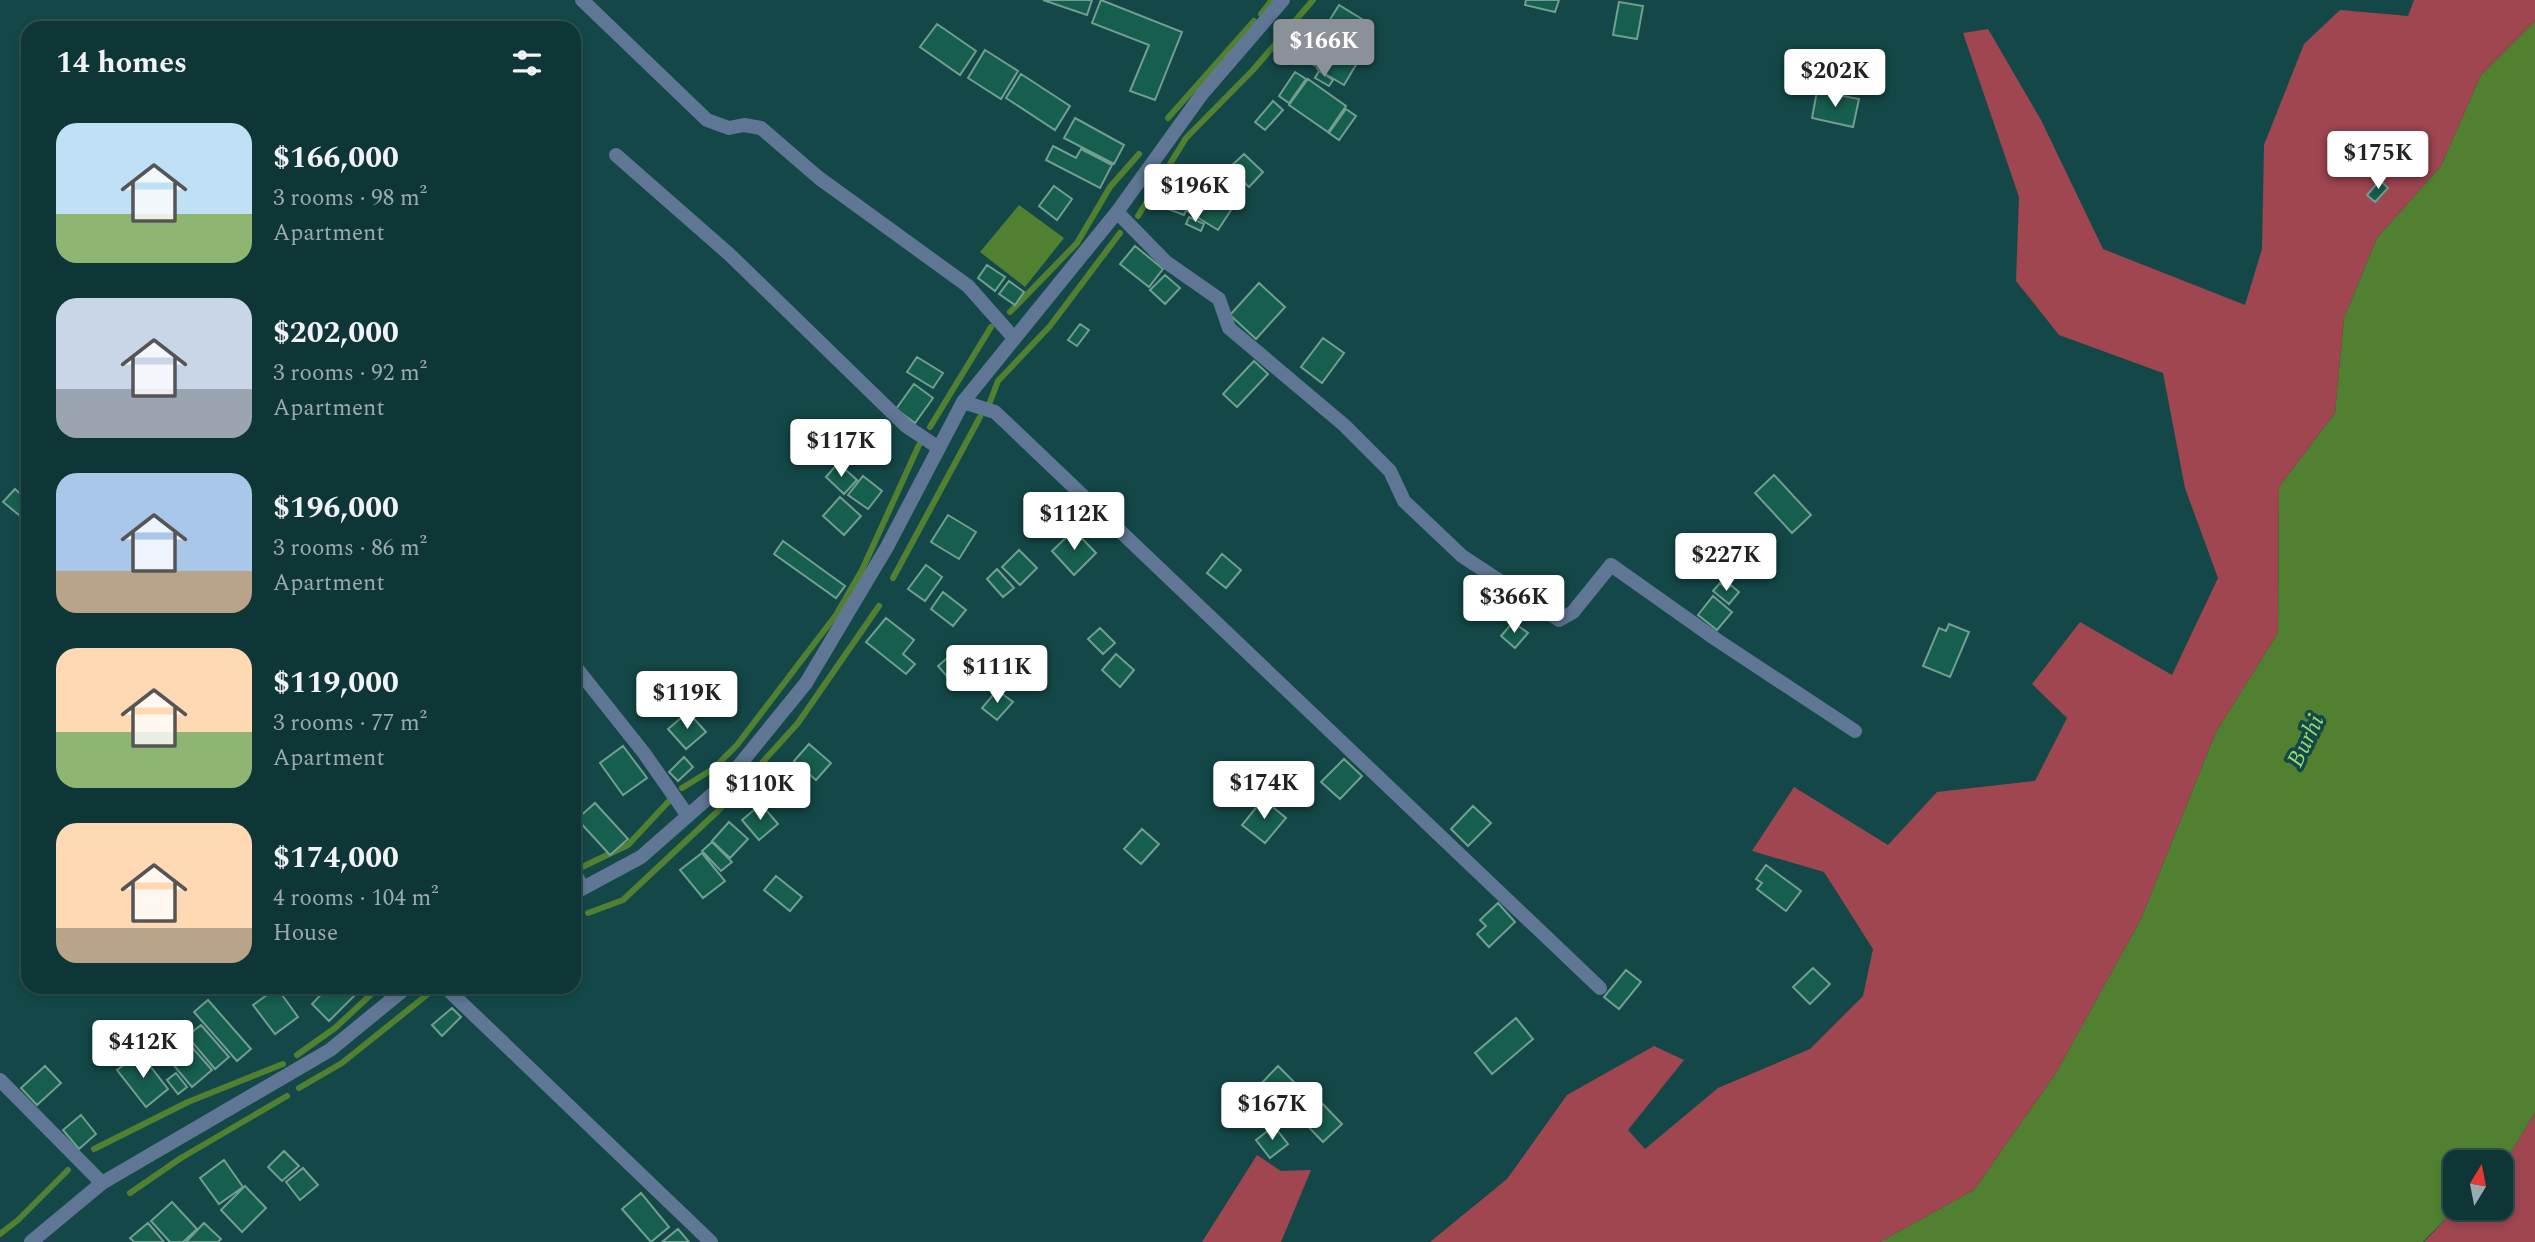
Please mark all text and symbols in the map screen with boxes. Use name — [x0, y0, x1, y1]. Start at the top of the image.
pin: $166K — [1275, 20, 1373, 79]
text: $166K — [1289, 24, 1359, 59]
text: 14 homes — [56, 40, 187, 86]
icon: filters — [508, 44, 546, 82]
pin: $202K — [1786, 50, 1884, 109]
text: $202K — [1800, 54, 1870, 89]
pin: $175K — [2329, 132, 2427, 191]
text: $166,000 — [273, 135, 399, 181]
text: $175K — [2343, 136, 2413, 171]
icon: home — [112, 151, 196, 235]
pin: $196K — [1146, 164, 1244, 224]
text: $196K — [1160, 169, 1230, 204]
text: 3 rooms · 98 m² — [273, 181, 427, 216]
text: Apartment — [273, 216, 385, 251]
text: $202,000 — [273, 310, 399, 356]
icon: home — [112, 326, 196, 410]
text: 3 rooms · 92 m² — [273, 356, 427, 391]
text: Apartment — [273, 391, 385, 426]
pin: $117K — [792, 420, 890, 479]
text: $117K — [806, 424, 876, 459]
text: $196,000 — [273, 485, 399, 531]
pin: $112K — [1025, 492, 1123, 552]
text: $112K — [1039, 497, 1109, 532]
icon: home — [112, 501, 196, 585]
text: 3 rooms · 86 m² — [273, 531, 427, 566]
pin: $227K — [1677, 534, 1775, 593]
text: $227K — [1691, 538, 1761, 573]
text: Apartment — [273, 566, 385, 601]
pin: $366K — [1465, 576, 1563, 635]
text: $366K — [1479, 580, 1549, 615]
pin: $111K — [948, 646, 1046, 705]
text: $111K — [962, 650, 1032, 685]
text: $119,000 — [273, 660, 399, 706]
pin: $119K — [638, 672, 736, 731]
icon: home — [112, 676, 196, 760]
text: $119K — [652, 676, 722, 711]
text: 3 rooms · 77 m² — [273, 706, 427, 741]
water label: Burhi — [2278, 708, 2334, 774]
text: Apartment — [273, 741, 385, 776]
pin: $110K — [711, 762, 809, 822]
pin: $174K — [1215, 762, 1313, 821]
text: $174K — [1229, 766, 1299, 801]
text: $110K — [725, 767, 795, 802]
text: $174,000 — [273, 835, 399, 881]
icon: home — [112, 851, 196, 935]
text: 4 rooms · 104 m² — [273, 881, 439, 916]
text: House — [273, 916, 338, 951]
pin: $412K — [94, 1020, 192, 1080]
text: $412K — [108, 1025, 178, 1060]
pin: $167K — [1223, 1082, 1321, 1142]
text: $167K — [1237, 1087, 1307, 1122]
north arrow — [2443, 1150, 2513, 1220]
map controls — [2443, 1150, 2513, 1220]

